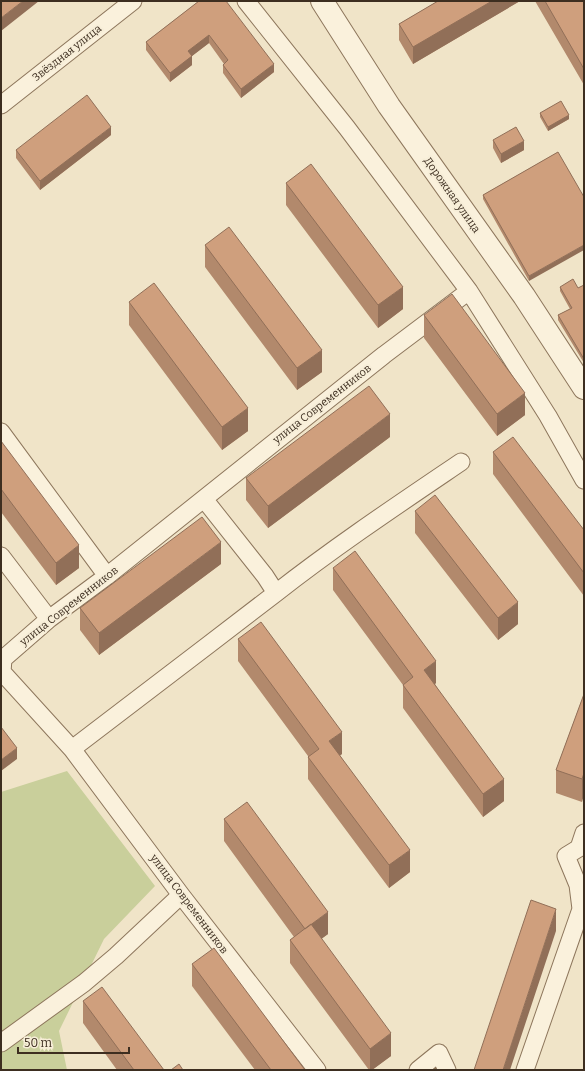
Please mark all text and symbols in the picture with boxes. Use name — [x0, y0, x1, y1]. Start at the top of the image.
street label: Звёздная улица — [30, 22, 104, 84]
street label: Дорожная улица — [421, 155, 483, 235]
street label: улица Современников — [269, 362, 374, 447]
street label: улица Современников — [16, 564, 121, 649]
street label: улица Современников — [147, 851, 231, 956]
scale bar — [18, 1029, 129, 1055]
text: 50 m — [24, 1036, 53, 1050]

